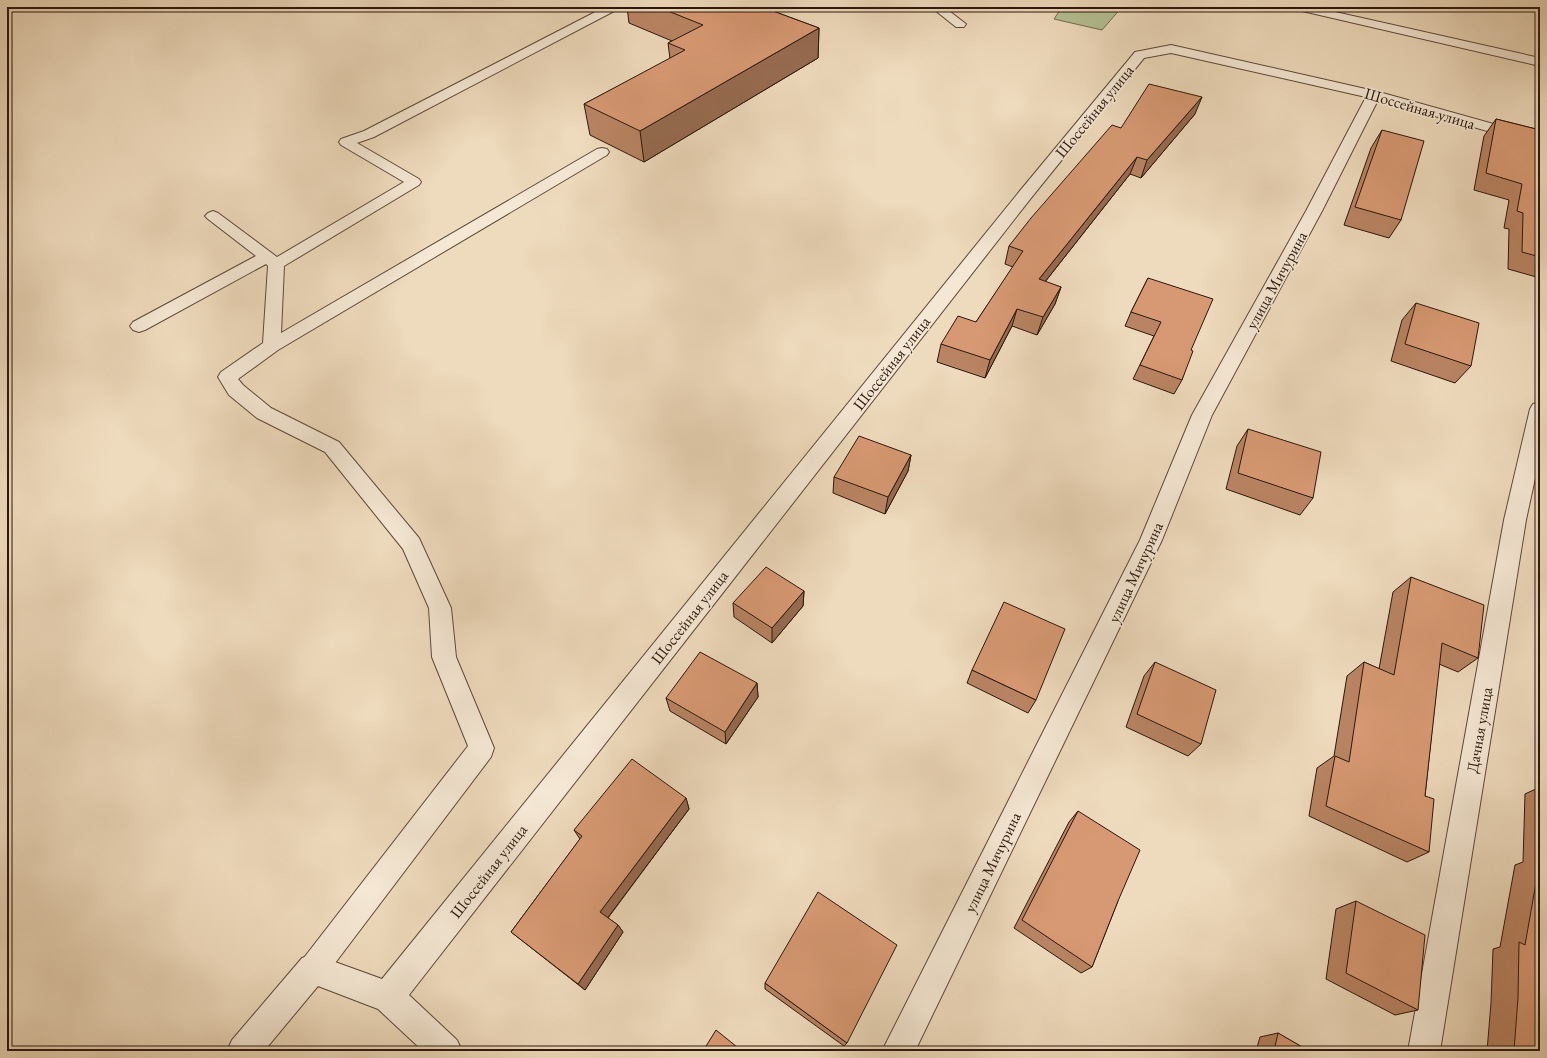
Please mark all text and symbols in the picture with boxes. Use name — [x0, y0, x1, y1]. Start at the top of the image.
street label: Шоссейная улица — [1050, 60, 1139, 162]
street label: Шоссейная улица — [1362, 83, 1478, 134]
street label: улица Мичурина — [1241, 227, 1312, 333]
street label: Шоссейная улица — [848, 311, 935, 415]
street label: улица Мичурина — [1103, 518, 1168, 626]
street label: Шоссейная улица — [646, 565, 733, 669]
street label: Дачная улица — [1462, 685, 1497, 775]
street label: улица Мичурина — [959, 808, 1026, 916]
street label: Шоссейная улица — [445, 819, 532, 923]

